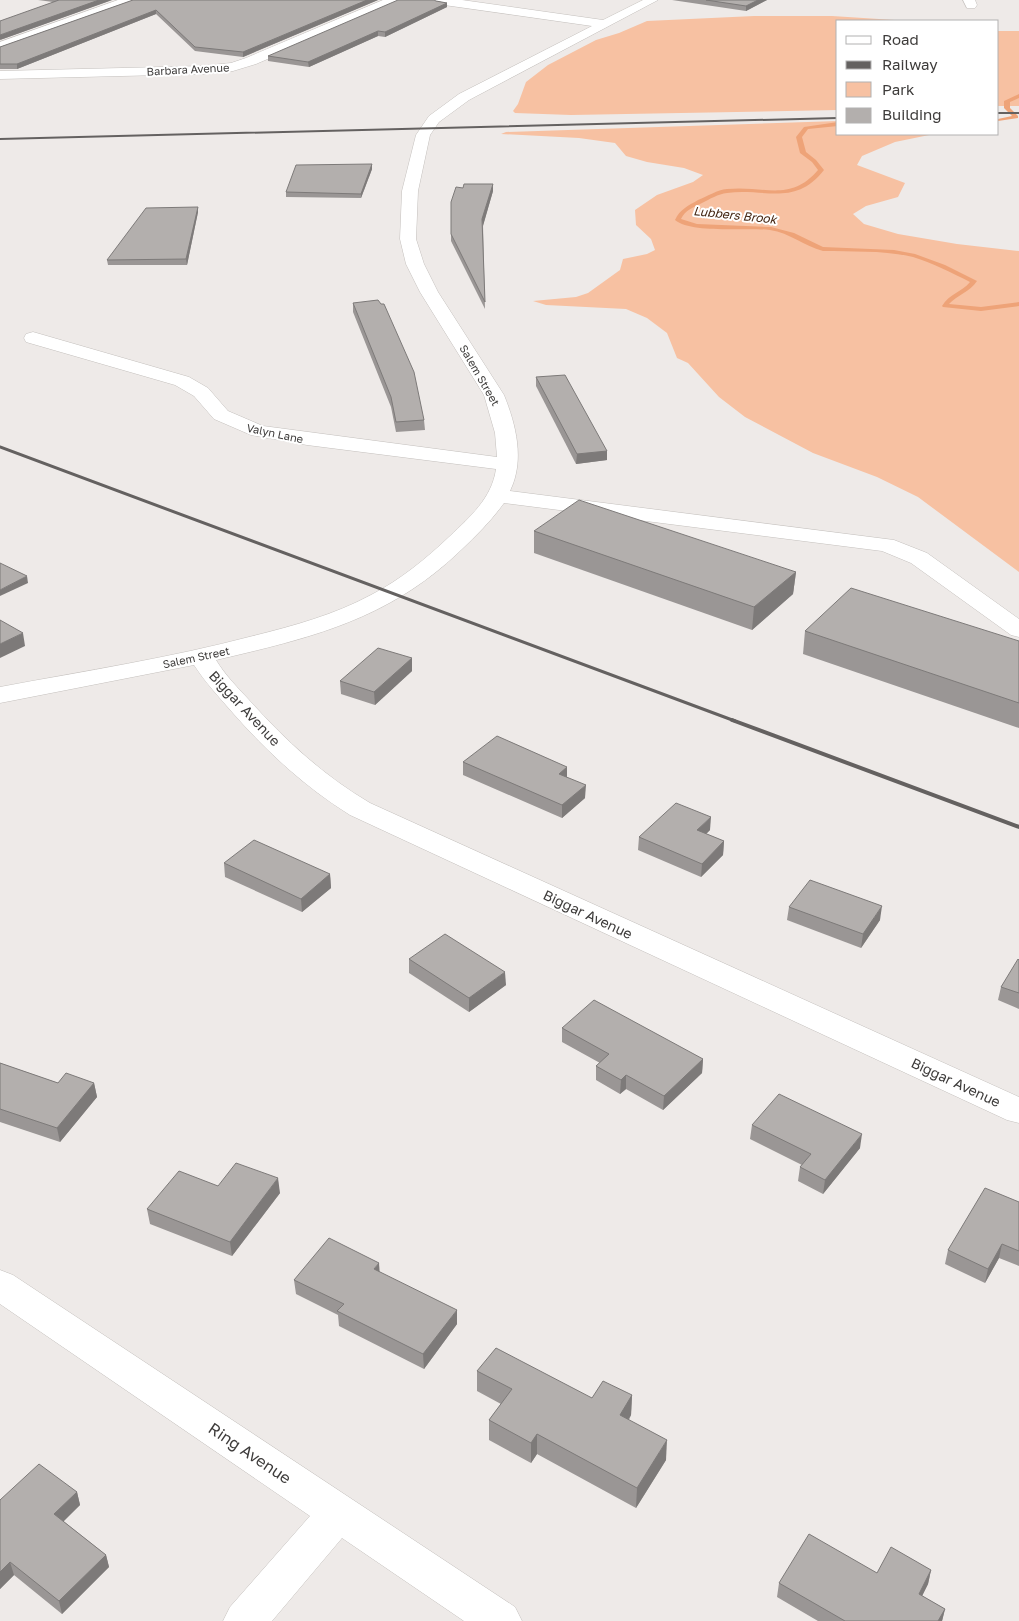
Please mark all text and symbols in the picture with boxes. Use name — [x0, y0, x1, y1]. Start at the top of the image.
legend — [836, 20, 999, 135]
text: Road — [882, 30, 919, 48]
text: Railway — [882, 55, 938, 73]
street label: Barbara Avenue — [146, 60, 230, 78]
text: Park — [882, 80, 915, 98]
text: Building — [882, 105, 942, 123]
water label: Lubbers Brook — [693, 203, 778, 227]
street label: Salem Street — [457, 342, 503, 408]
street label: Valyn Lane — [245, 421, 305, 445]
street label: Salem Street — [161, 644, 231, 670]
street label: Biggar Avenue — [206, 667, 284, 749]
street label: Biggar Avenue — [541, 886, 635, 942]
street label: Biggar Avenue — [909, 1054, 1003, 1110]
street label: Ring Avenue — [205, 1418, 295, 1488]

